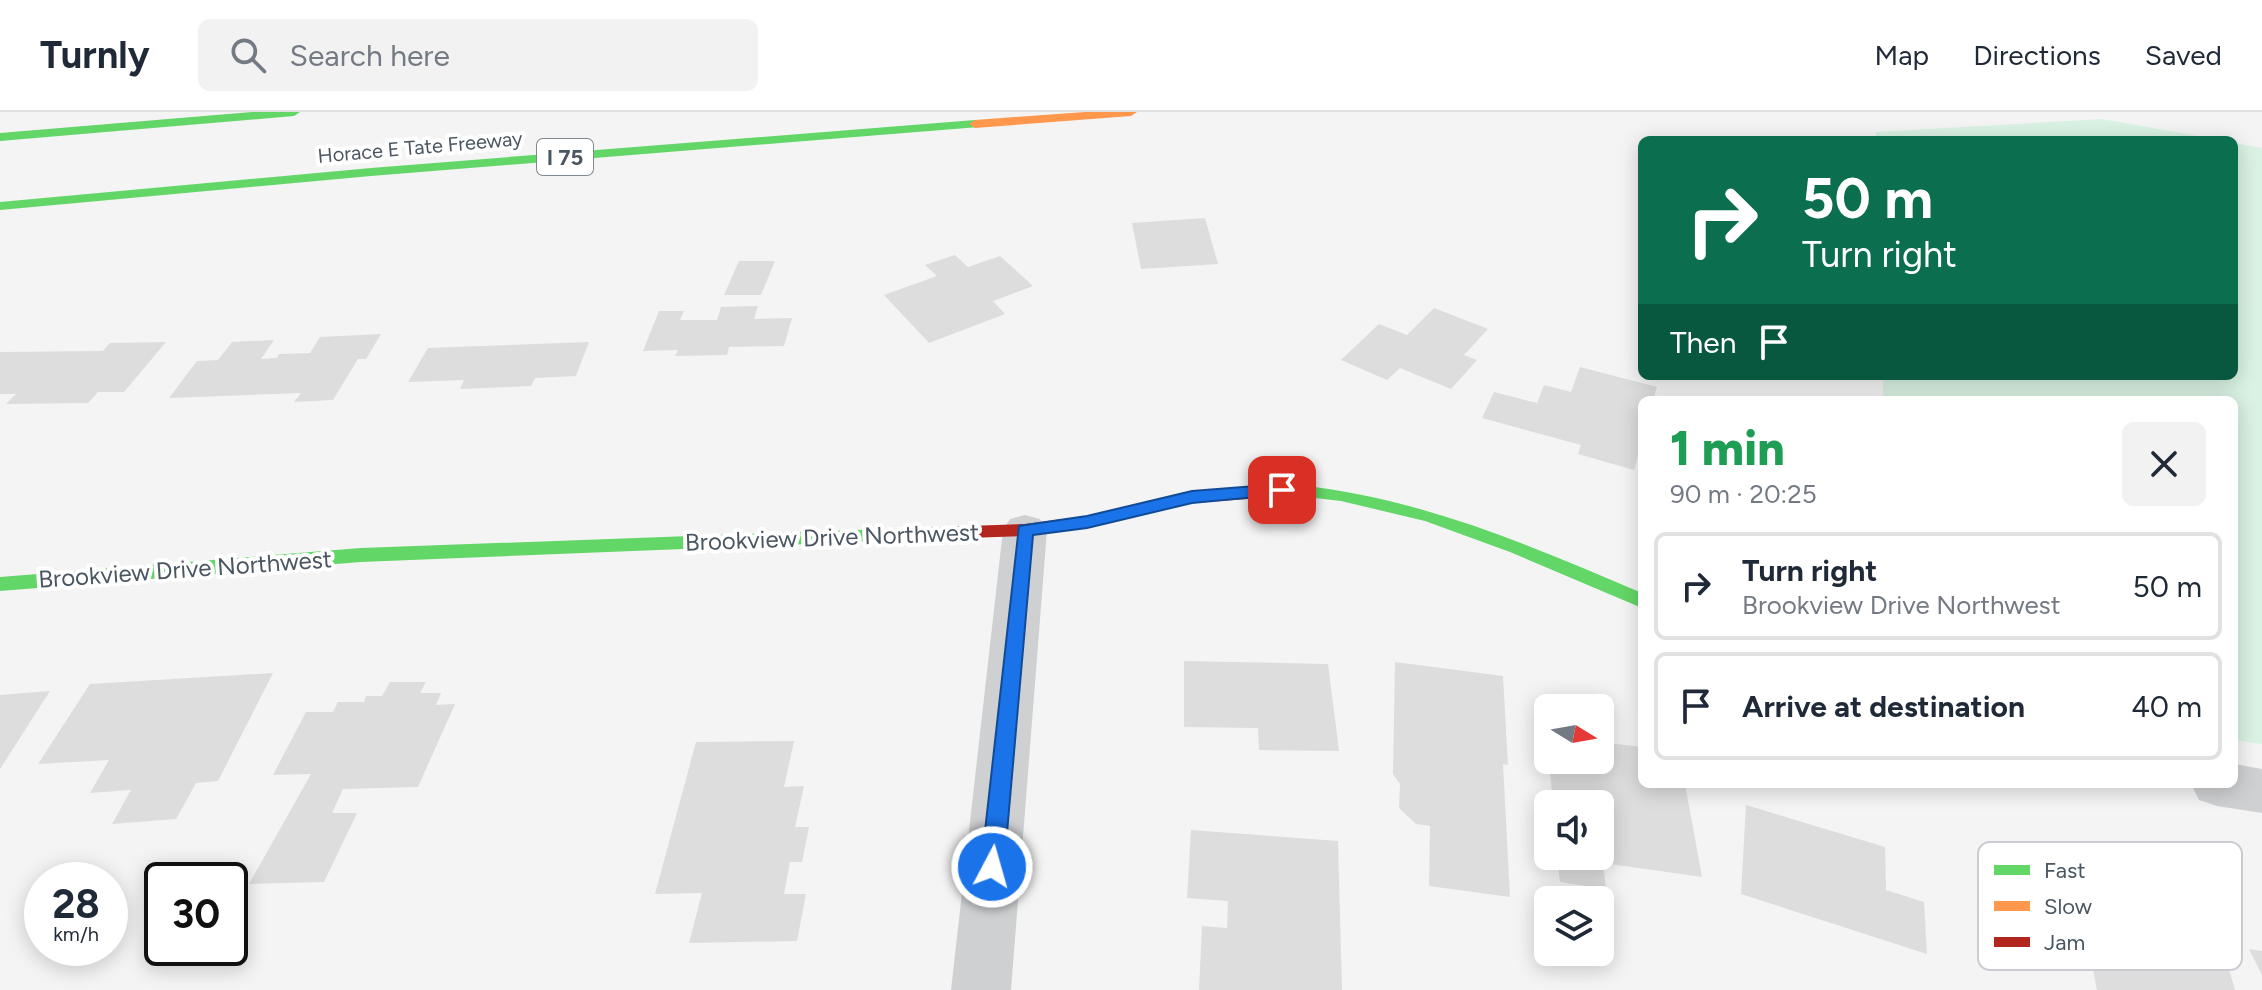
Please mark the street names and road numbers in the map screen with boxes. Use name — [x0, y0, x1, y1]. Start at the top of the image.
street label: Horace E Tate Freeway — [317, 126, 524, 168]
road number: I 75 — [537, 139, 593, 175]
street label: Brookview Drive Northwest — [685, 517, 979, 557]
street label: Brookview Drive Northwest — [37, 544, 333, 594]

